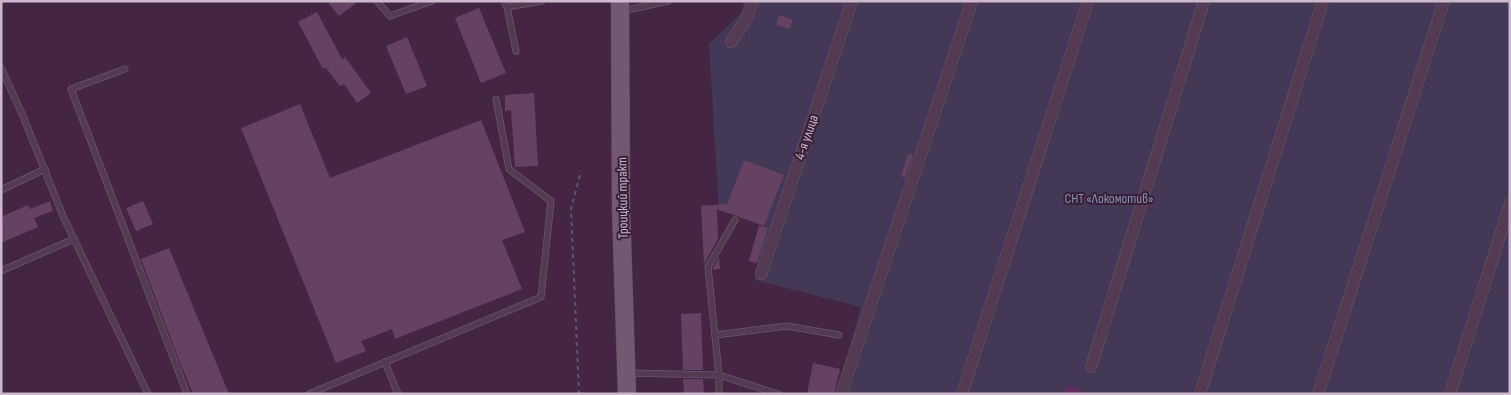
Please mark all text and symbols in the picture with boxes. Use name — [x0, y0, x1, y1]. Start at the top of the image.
street label: 4-я улица — [791, 113, 822, 162]
street label: Троицкий тракт — [613, 157, 632, 239]
park label: СНТ «Локомотив» — [1064, 190, 1154, 207]

